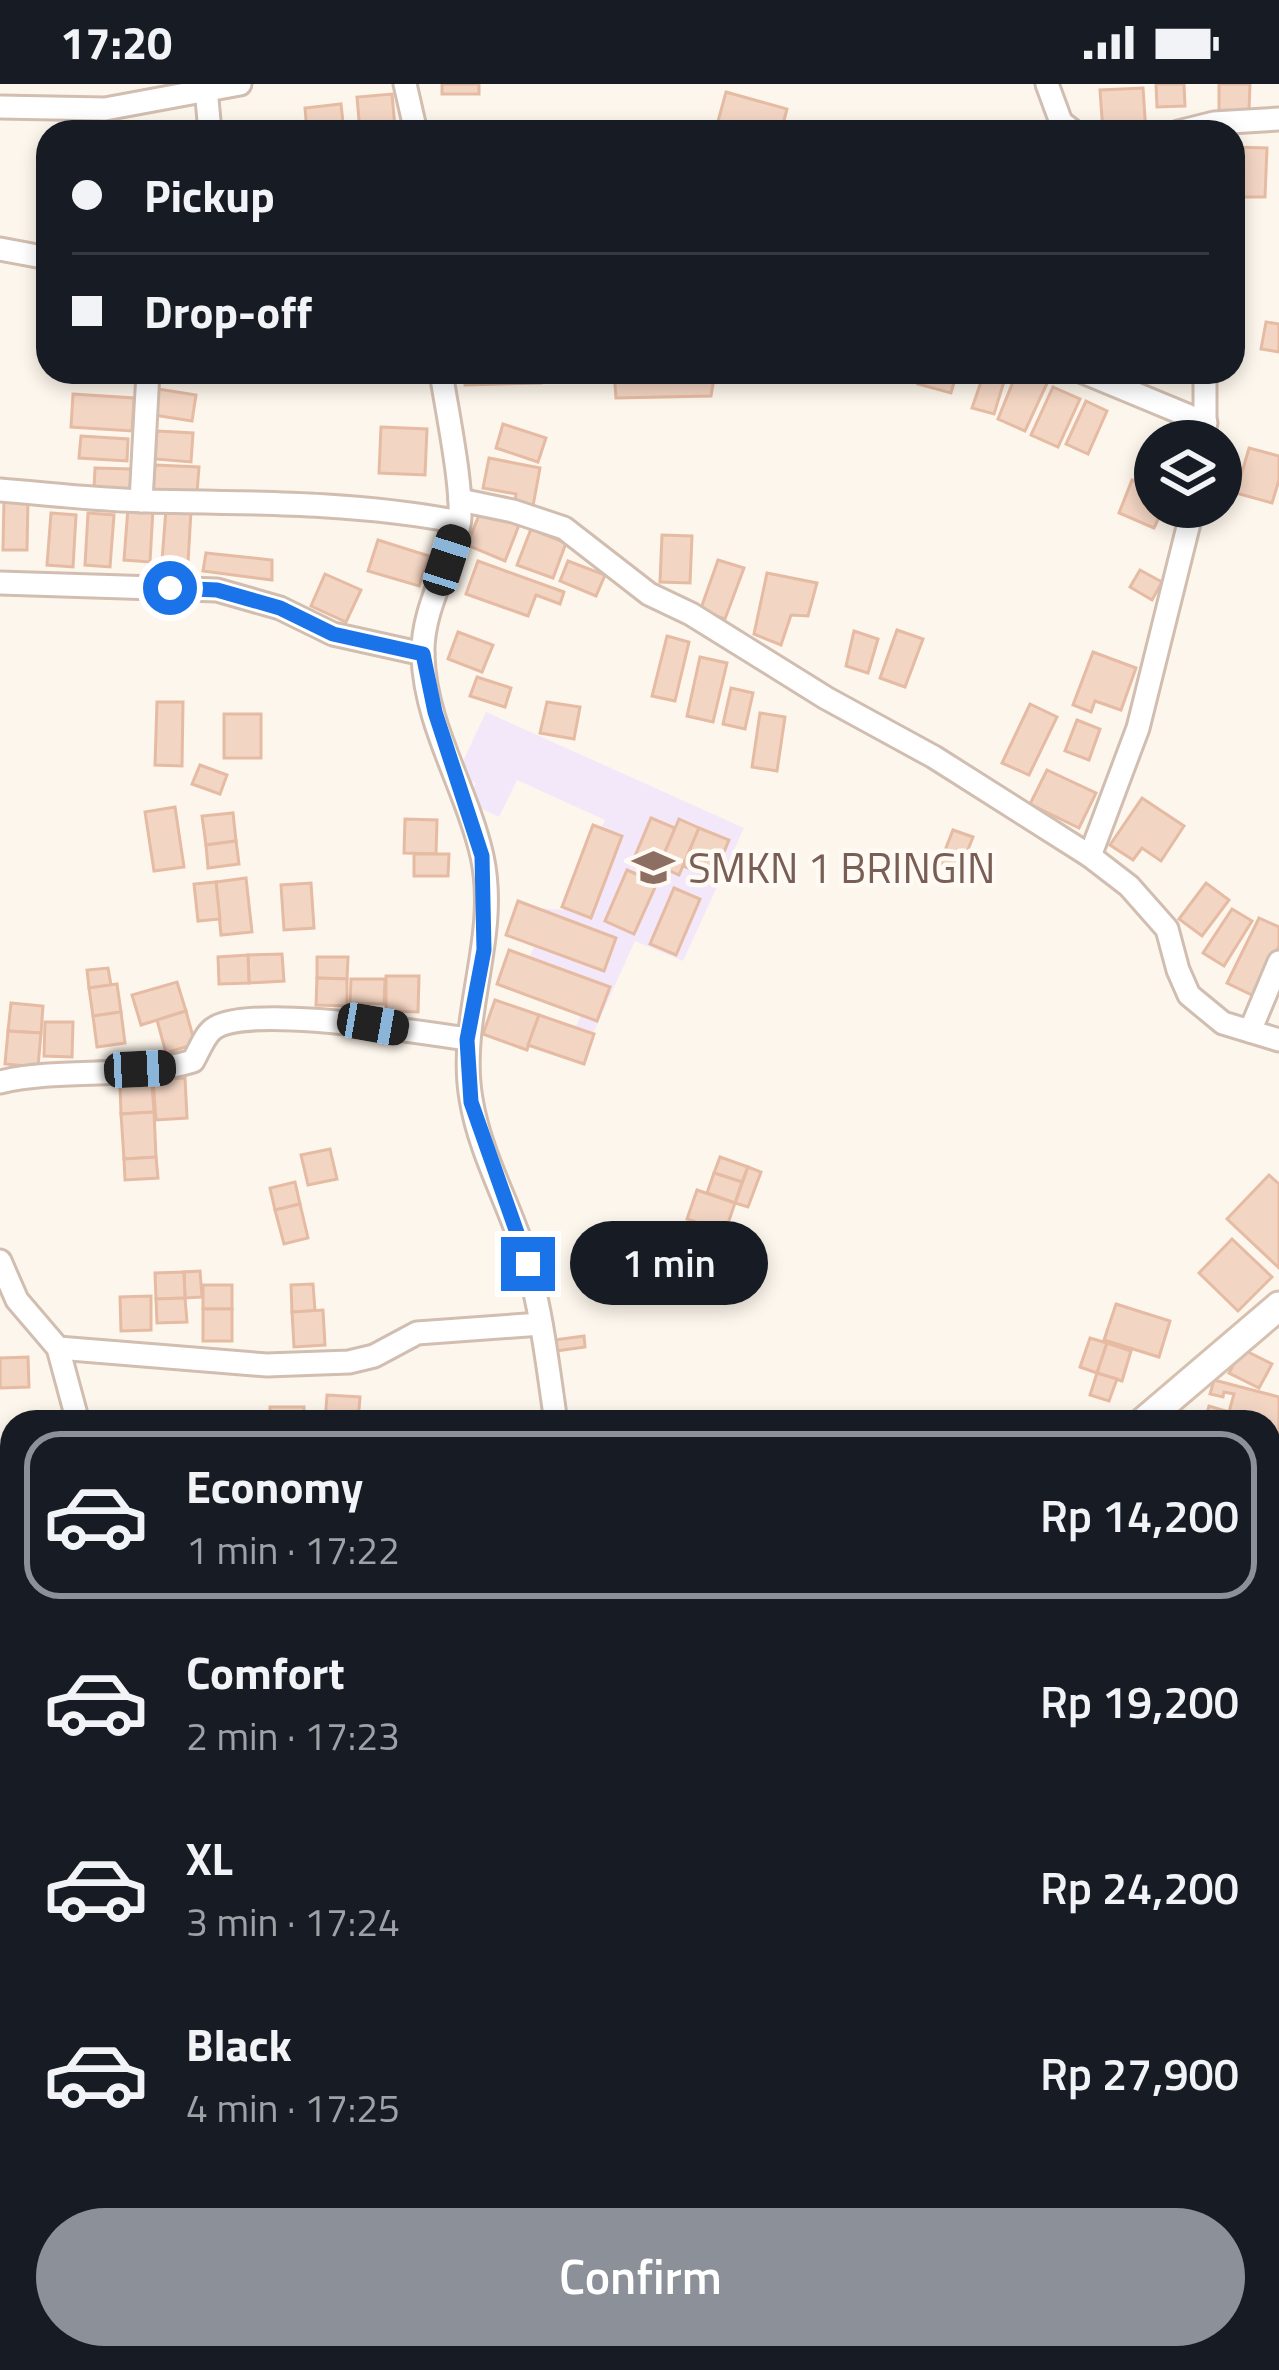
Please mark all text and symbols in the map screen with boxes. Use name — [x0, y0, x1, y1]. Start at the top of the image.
text: 17:20 — [60, 8, 172, 76]
text: Pickup — [144, 161, 275, 229]
text: Drop-off — [144, 277, 312, 345]
map controls — [1134, 420, 1242, 528]
button: layers — [1134, 420, 1242, 528]
car — [419, 520, 475, 600]
route start — [143, 561, 197, 615]
place label: SMKN 1 BRINGIN — [688, 835, 995, 899]
school or university icon: SMKN 1 BRINGIN — [631, 845, 677, 891]
car — [334, 1000, 412, 1048]
car — [103, 1049, 177, 1089]
callout: 1 min — [570, 1222, 768, 1306]
text: 1 min — [622, 1233, 716, 1292]
route end — [501, 1237, 555, 1291]
text: Economy — [186, 1452, 363, 1520]
icon: car — [42, 1461, 150, 1569]
text: Rp 14,200 — [1040, 1481, 1239, 1549]
text: 1 min · 17:22 — [186, 1520, 400, 1579]
text: Comfort — [186, 1638, 345, 1706]
icon: car — [42, 1647, 150, 1755]
text: Rp 19,200 — [1040, 1667, 1239, 1735]
text: 2 min · 17:23 — [186, 1706, 400, 1765]
text: XL — [186, 1824, 233, 1892]
icon: car — [42, 1833, 150, 1941]
text: Rp 24,200 — [1040, 1853, 1239, 1921]
text: 3 min · 17:24 — [186, 1892, 400, 1951]
text: Black — [186, 2010, 292, 2078]
icon: car — [42, 2019, 150, 2127]
text: Rp 27,900 — [1040, 2039, 1239, 2107]
text: 4 min · 17:25 — [186, 2078, 400, 2137]
button: Confirm — [36, 2208, 1245, 2346]

